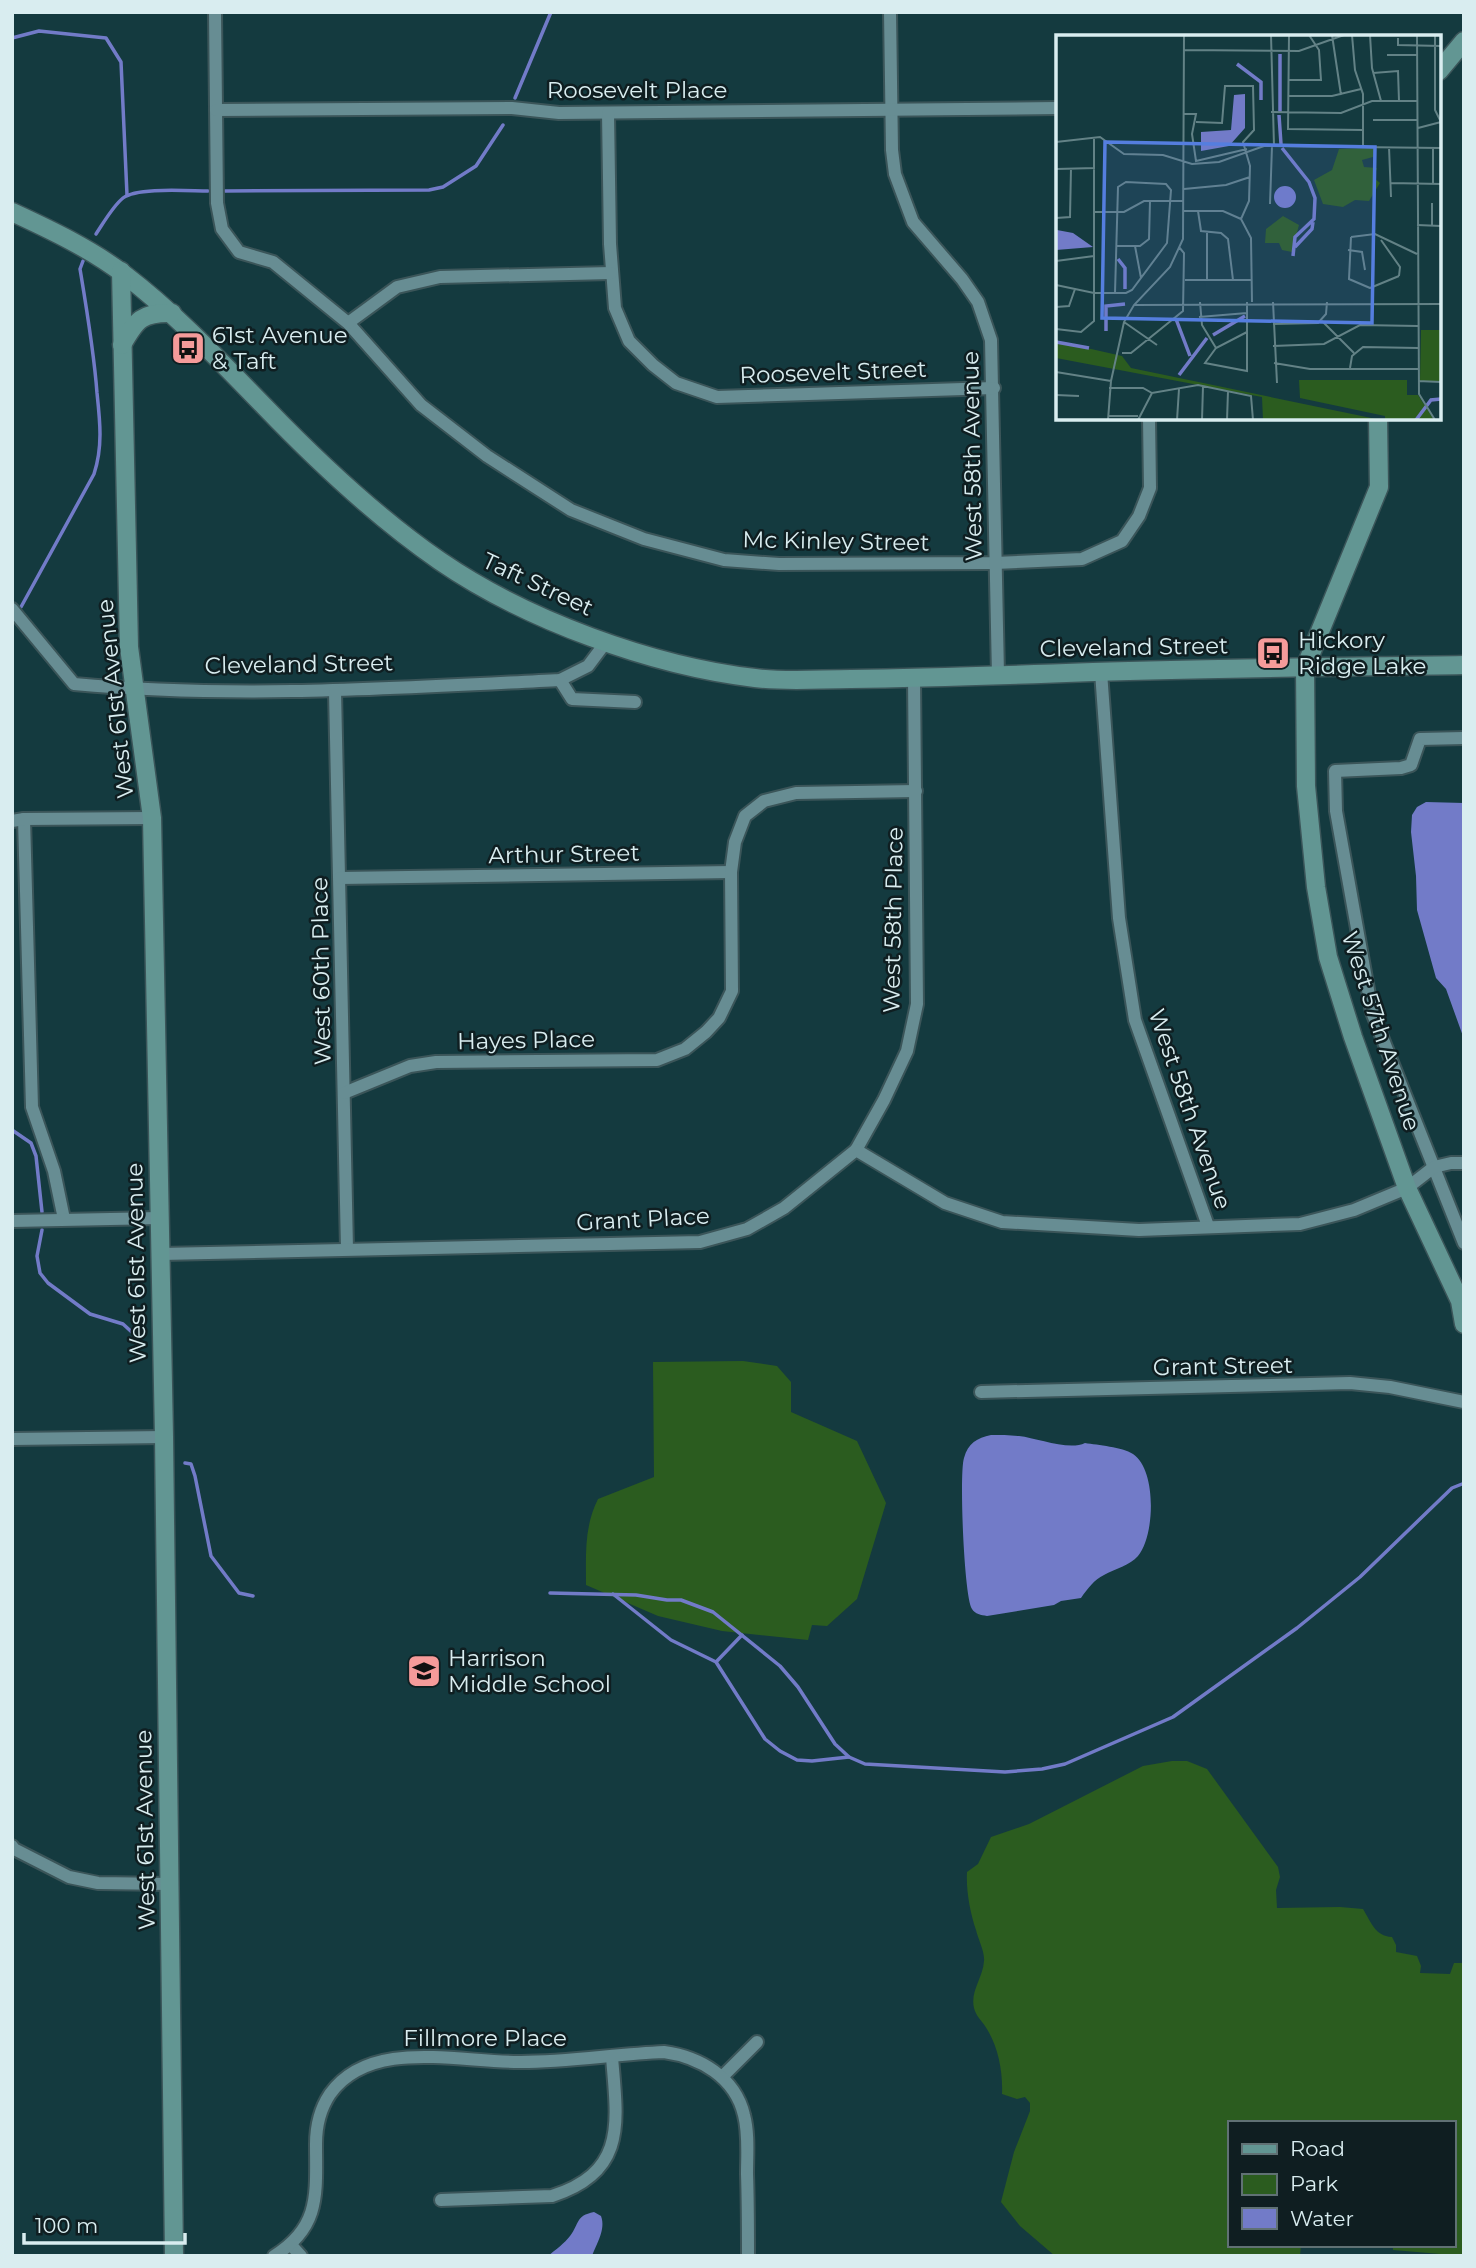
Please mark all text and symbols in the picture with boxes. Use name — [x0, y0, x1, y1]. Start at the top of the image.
inset map — [1056, 35, 1441, 420]
street label: Roosevelt Place — [547, 76, 727, 104]
place label: 61st Avenue & Taft — [212, 321, 348, 375]
bus stop icon: 61st Avenue & Taft — [169, 329, 207, 367]
street label: West 58th Avenue — [956, 351, 988, 561]
street label: Roosevelt Street — [739, 355, 927, 389]
street label: Mc Kinley Street — [742, 525, 930, 557]
street label: Taft Street — [478, 546, 598, 622]
street label: West 61st Avenue — [91, 598, 139, 800]
place label: Hickory Ridge Lake — [1298, 626, 1426, 680]
street label: Cleveland Street — [1039, 631, 1229, 663]
bus stop icon: Hickory Ridge Lake — [1254, 634, 1292, 672]
street label: Cleveland Street — [204, 648, 394, 680]
street label: West 58th Place — [877, 827, 909, 1013]
street label: Arthur Street — [488, 839, 640, 869]
street label: West 60th Place — [305, 877, 337, 1065]
street label: West 57th Avenue — [1335, 928, 1427, 1134]
street label: West 58th Avenue — [1143, 1005, 1237, 1213]
street label: Hayes Place — [457, 1025, 595, 1055]
street label: West 61st Avenue — [120, 1163, 152, 1363]
street label: Grant Place — [576, 1202, 710, 1236]
street label: Grant Street — [1153, 1351, 1293, 1381]
place label: Harrison Middle School — [448, 1644, 611, 1698]
school or university icon: Harrison Middle School — [405, 1652, 443, 1690]
street label: West 61st Avenue — [129, 1730, 161, 1930]
street label: Fillmore Place — [403, 2024, 567, 2052]
legend — [1228, 2121, 1455, 2247]
text: Road — [1290, 2136, 1345, 2161]
text: Park — [1290, 2171, 1338, 2196]
scale bar — [24, 2202, 186, 2246]
text: Water — [1290, 2206, 1354, 2231]
text: 100 m — [35, 2213, 98, 2238]

